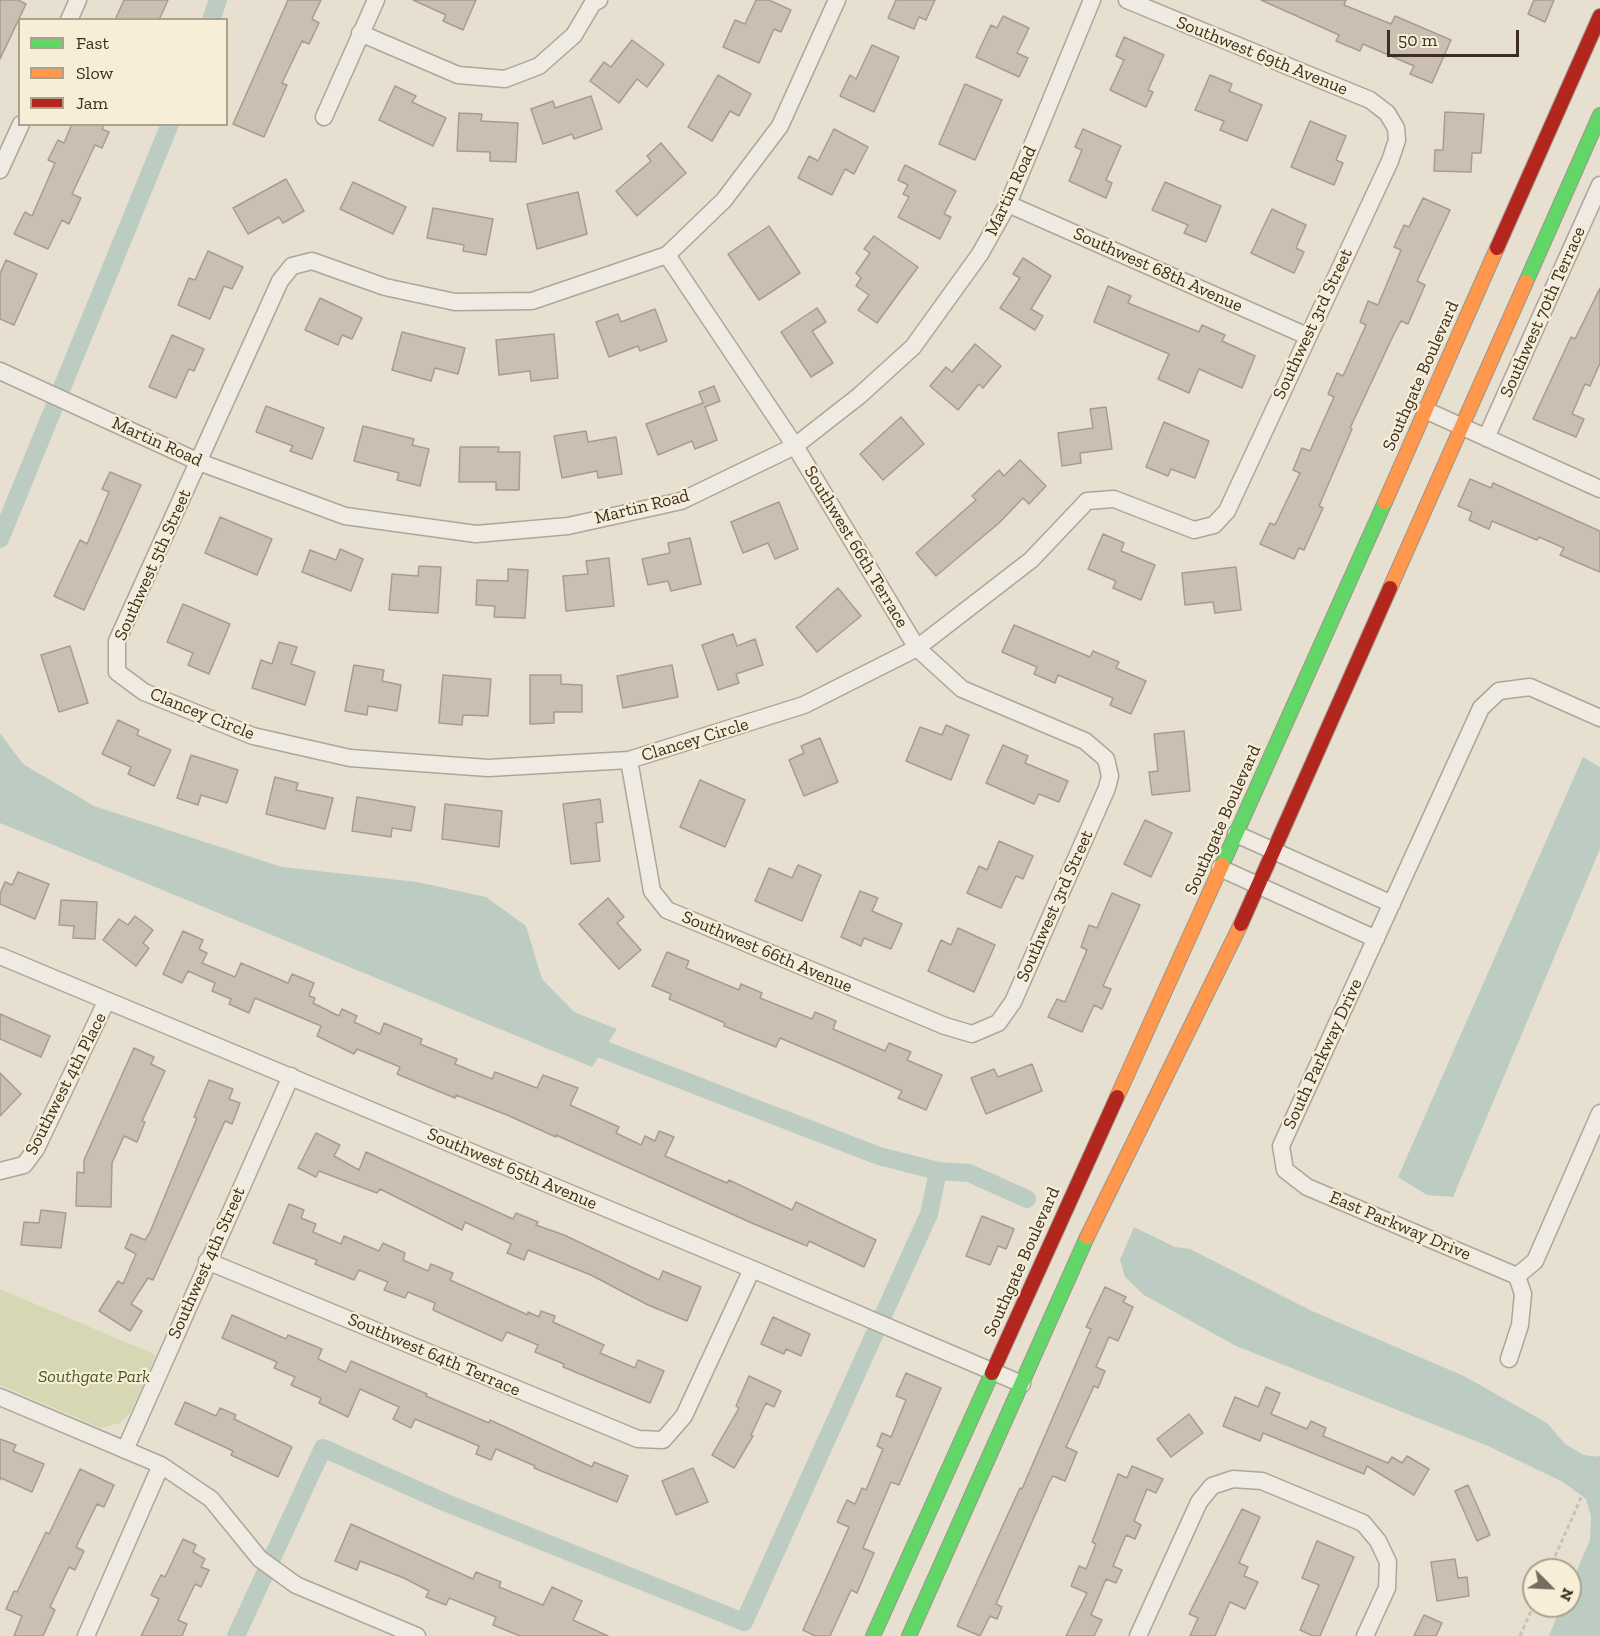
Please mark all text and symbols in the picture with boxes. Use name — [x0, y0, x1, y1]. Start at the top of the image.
street label: Southwest 69th Avenue — [1173, 12, 1351, 100]
legend — [18, 18, 228, 126]
scale bar — [1390, 18, 1522, 56]
text: 50 m — [1398, 29, 1437, 51]
text: Fast — [76, 32, 109, 54]
text: Slow — [76, 62, 113, 84]
text: Jam — [76, 92, 108, 114]
street label: Martin Road — [981, 143, 1041, 239]
street label: Southwest 68th Avenue — [1070, 223, 1246, 317]
street label: Southwest 70th Terrace — [1496, 223, 1590, 401]
street label: Southwest 3rd Street — [1269, 245, 1357, 403]
street label: Southgate Boulevard — [1378, 298, 1464, 454]
street label: Martin Road — [108, 412, 206, 472]
street label: Southwest 66th Terrace — [799, 462, 913, 632]
street label: Martin Road — [592, 485, 692, 529]
street label: Southwest 5th Street — [110, 486, 196, 644]
street label: Clancey Circle — [147, 683, 257, 745]
street label: Clancey Circle — [639, 713, 751, 767]
street label: Southgate Boulevard — [1180, 742, 1266, 898]
street label: Southwest 3rd Street — [1012, 827, 1098, 985]
street label: Southwest 66th Avenue — [679, 906, 855, 998]
street label: South Parkway Drive — [1279, 975, 1367, 1133]
street label: Southwest 4th Place — [21, 1009, 111, 1159]
street label: Southwest 65th Avenue — [424, 1123, 600, 1215]
street label: Southwest 4th Street — [164, 1184, 250, 1342]
street label: Southgate Boulevard — [979, 1184, 1065, 1340]
street label: East Parkway Drive — [1326, 1186, 1474, 1266]
street label: Southwest 64th Terrace — [345, 1309, 523, 1401]
park label: Southgate Park — [38, 1366, 150, 1388]
north arrow — [1522, 1558, 1582, 1618]
text: N — [1556, 1585, 1578, 1604]

